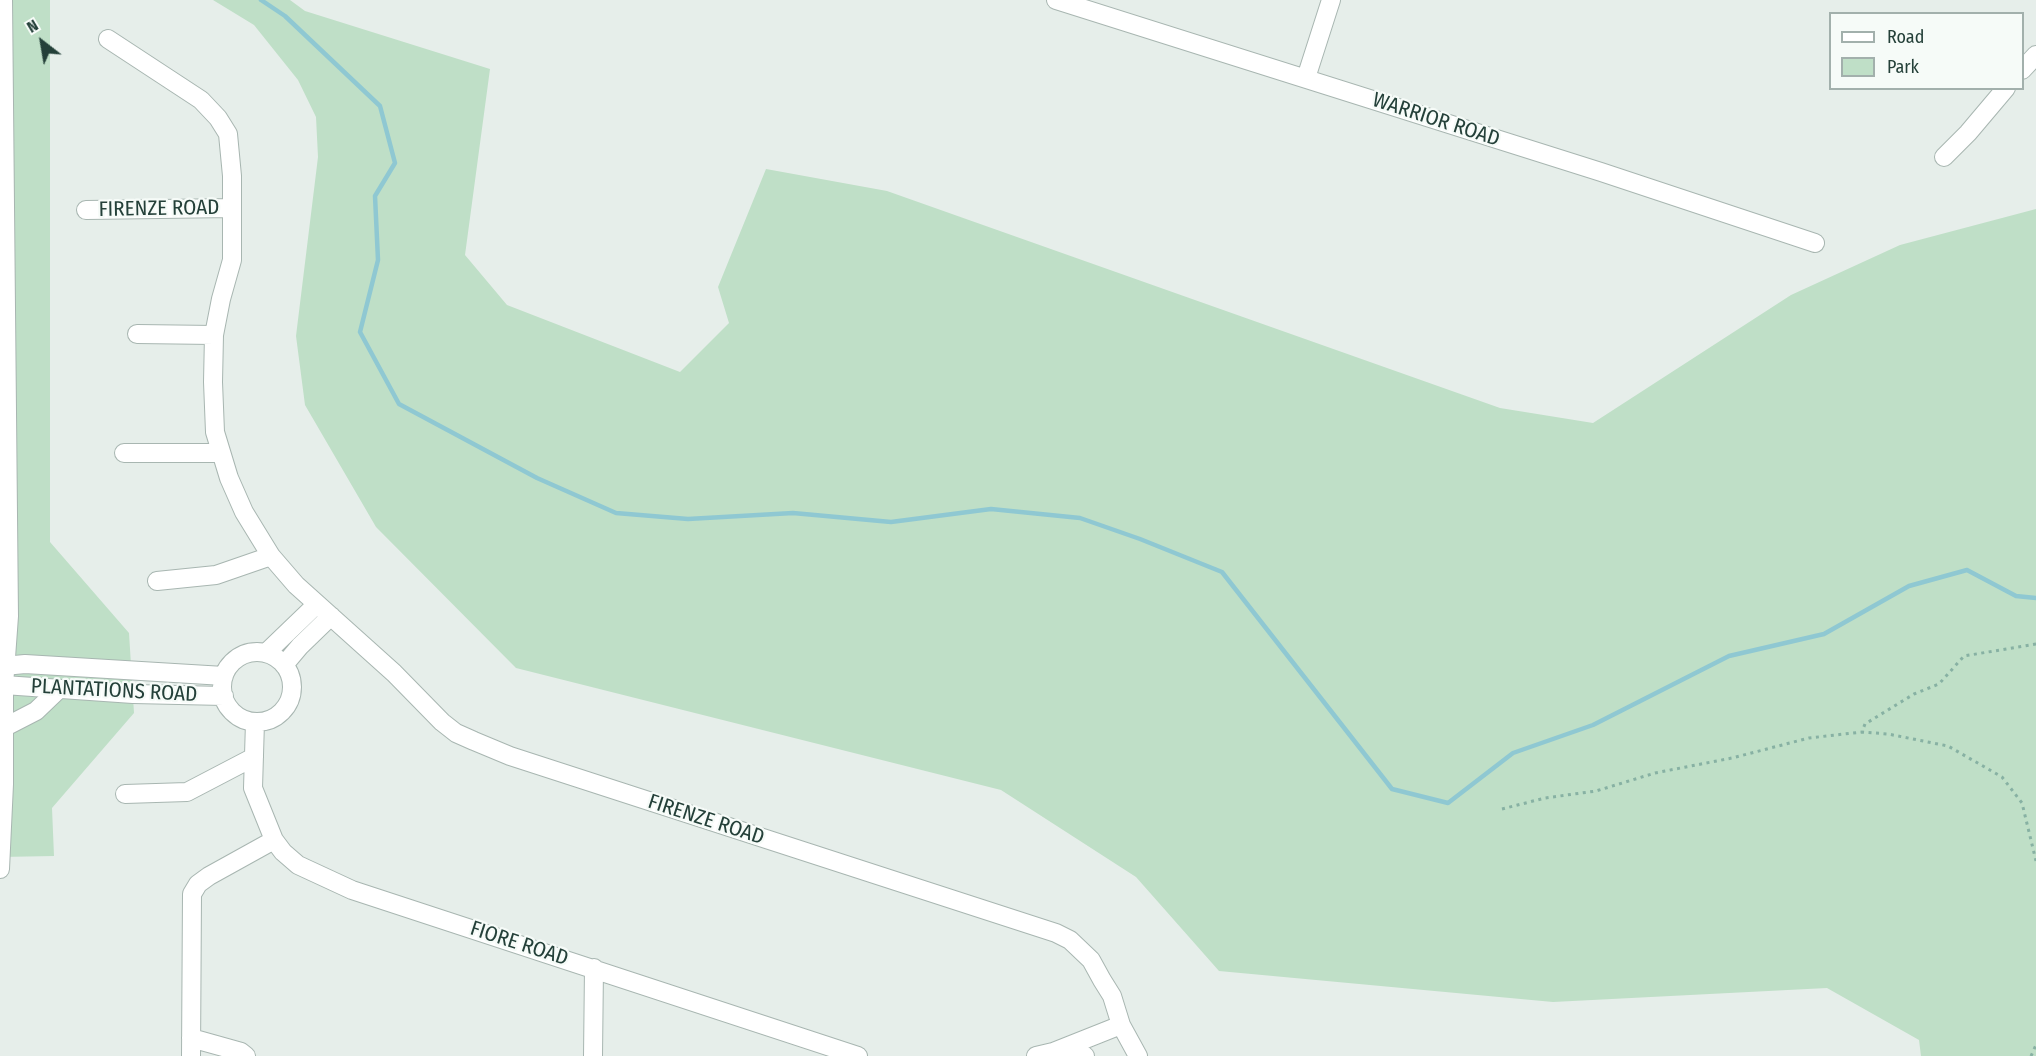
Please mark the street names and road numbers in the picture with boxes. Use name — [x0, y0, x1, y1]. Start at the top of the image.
street label: WARRIOR ROAD — [1369, 88, 1503, 152]
street label: FIRENZE ROAD — [98, 195, 220, 223]
street label: PLANTATIONS ROAD — [30, 674, 198, 708]
street label: FIRENZE ROAD — [645, 789, 767, 851]
street label: FIORE ROAD — [467, 916, 571, 972]

